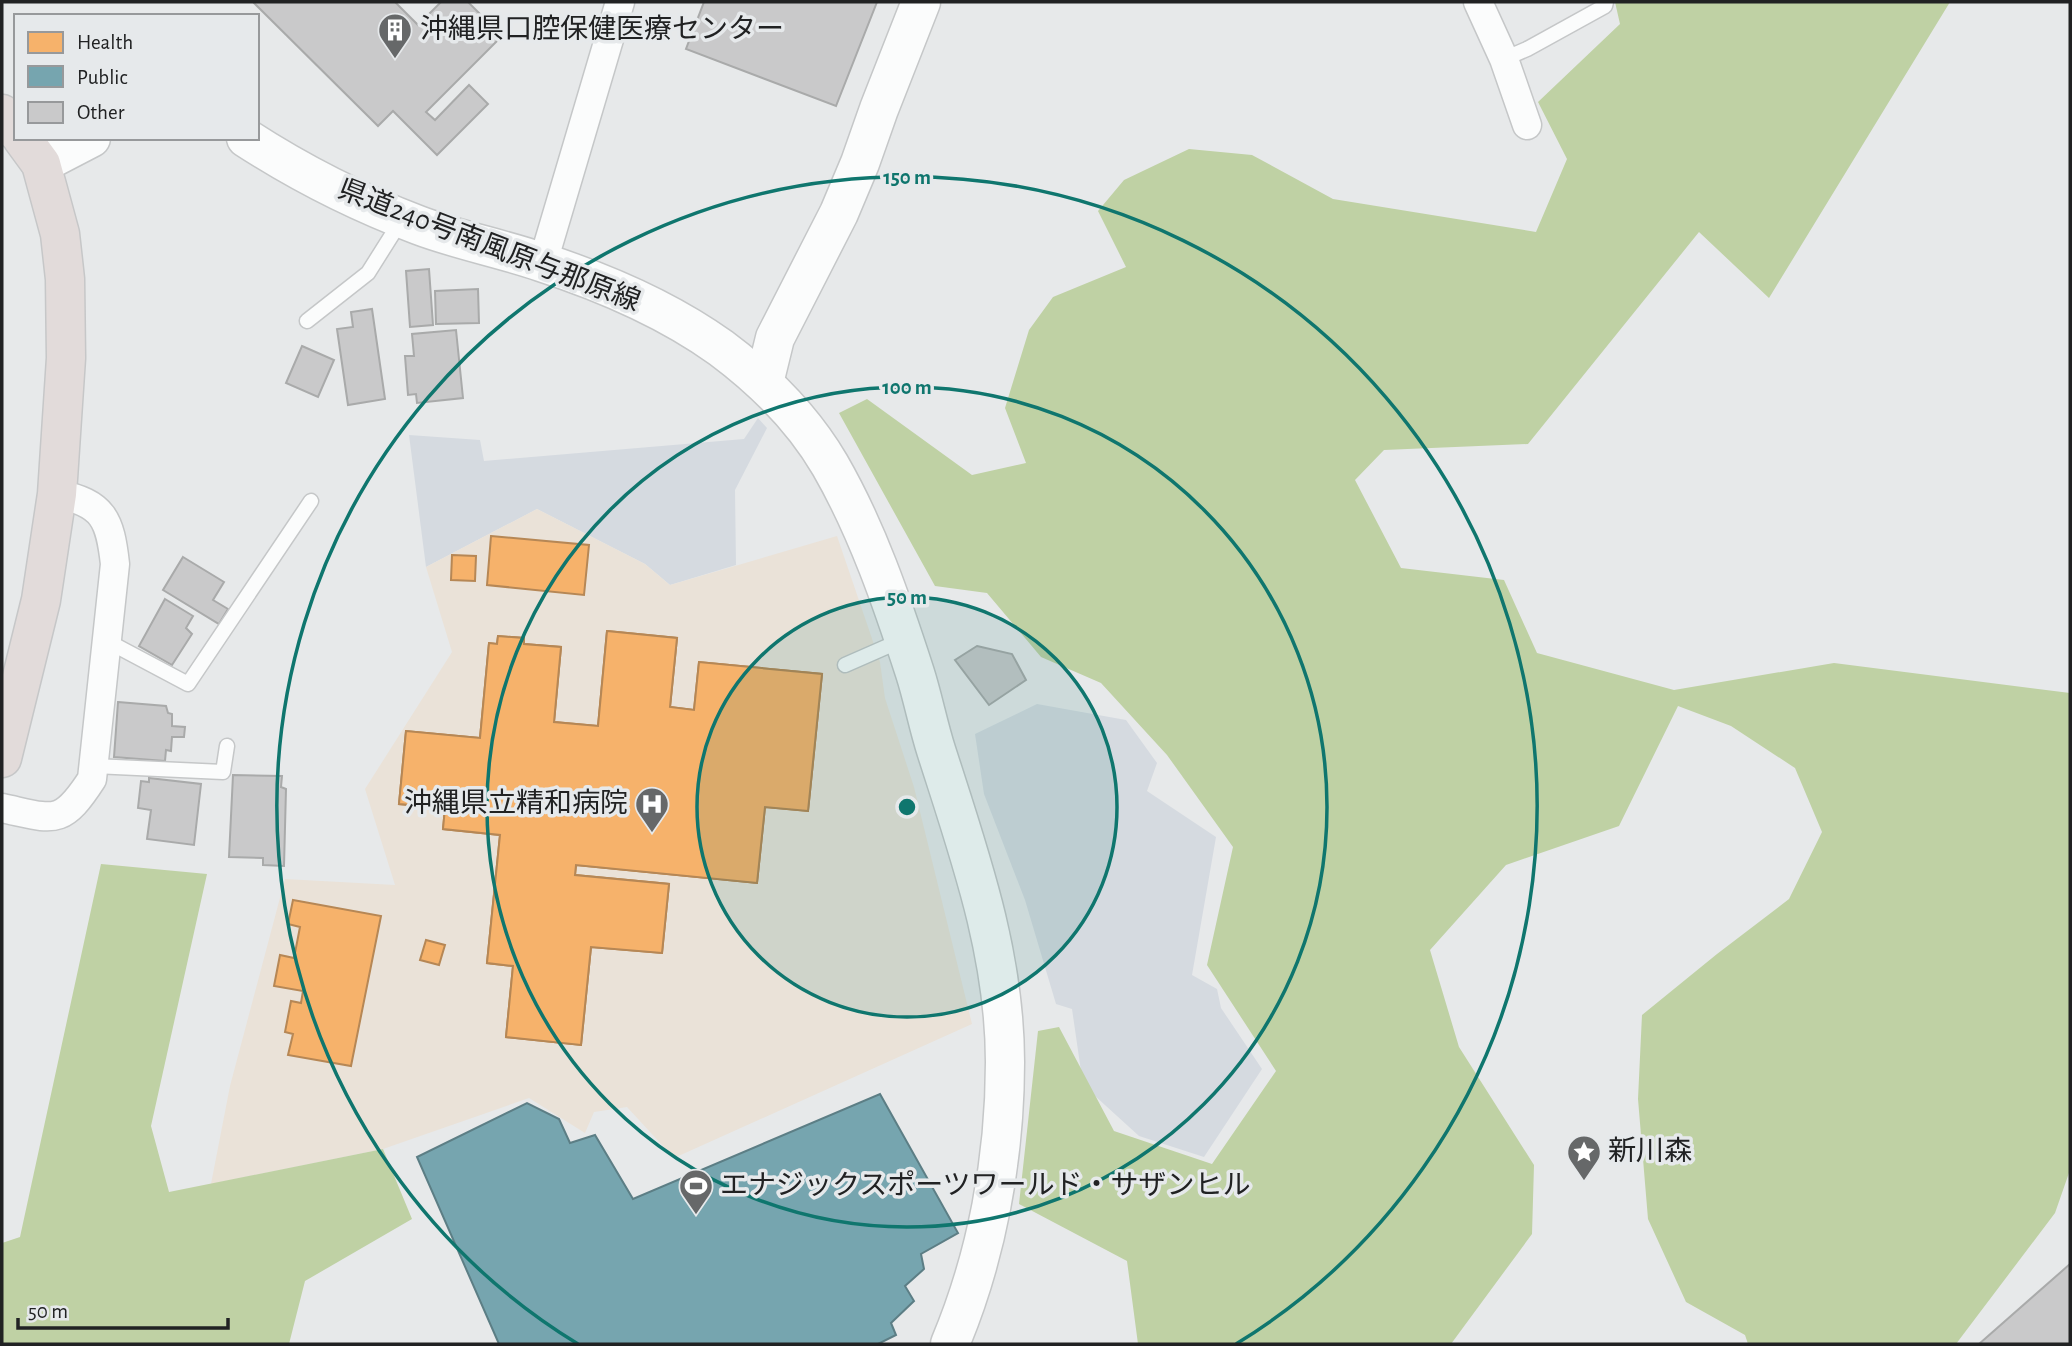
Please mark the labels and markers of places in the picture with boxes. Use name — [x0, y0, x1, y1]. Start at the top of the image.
building icon: 沖縄県口腔保健医療センター — [376, 11, 414, 60]
place label: 沖縄県口腔保健医療センター — [420, 14, 784, 44]
hospital icon: 沖縄県立精和病院 — [633, 785, 671, 834]
place label: 沖縄県立精和病院 — [404, 788, 628, 818]
centre of rings — [895, 795, 919, 819]
place icon: 新川森 — [1565, 1133, 1603, 1182]
place label: 新川森 — [1608, 1136, 1692, 1166]
sports icon: エナジックスポーツワールド・サザンヒル — [677, 1167, 715, 1216]
place label: エナジックスポーツワールド・サザンヒル — [720, 1170, 1251, 1200]

